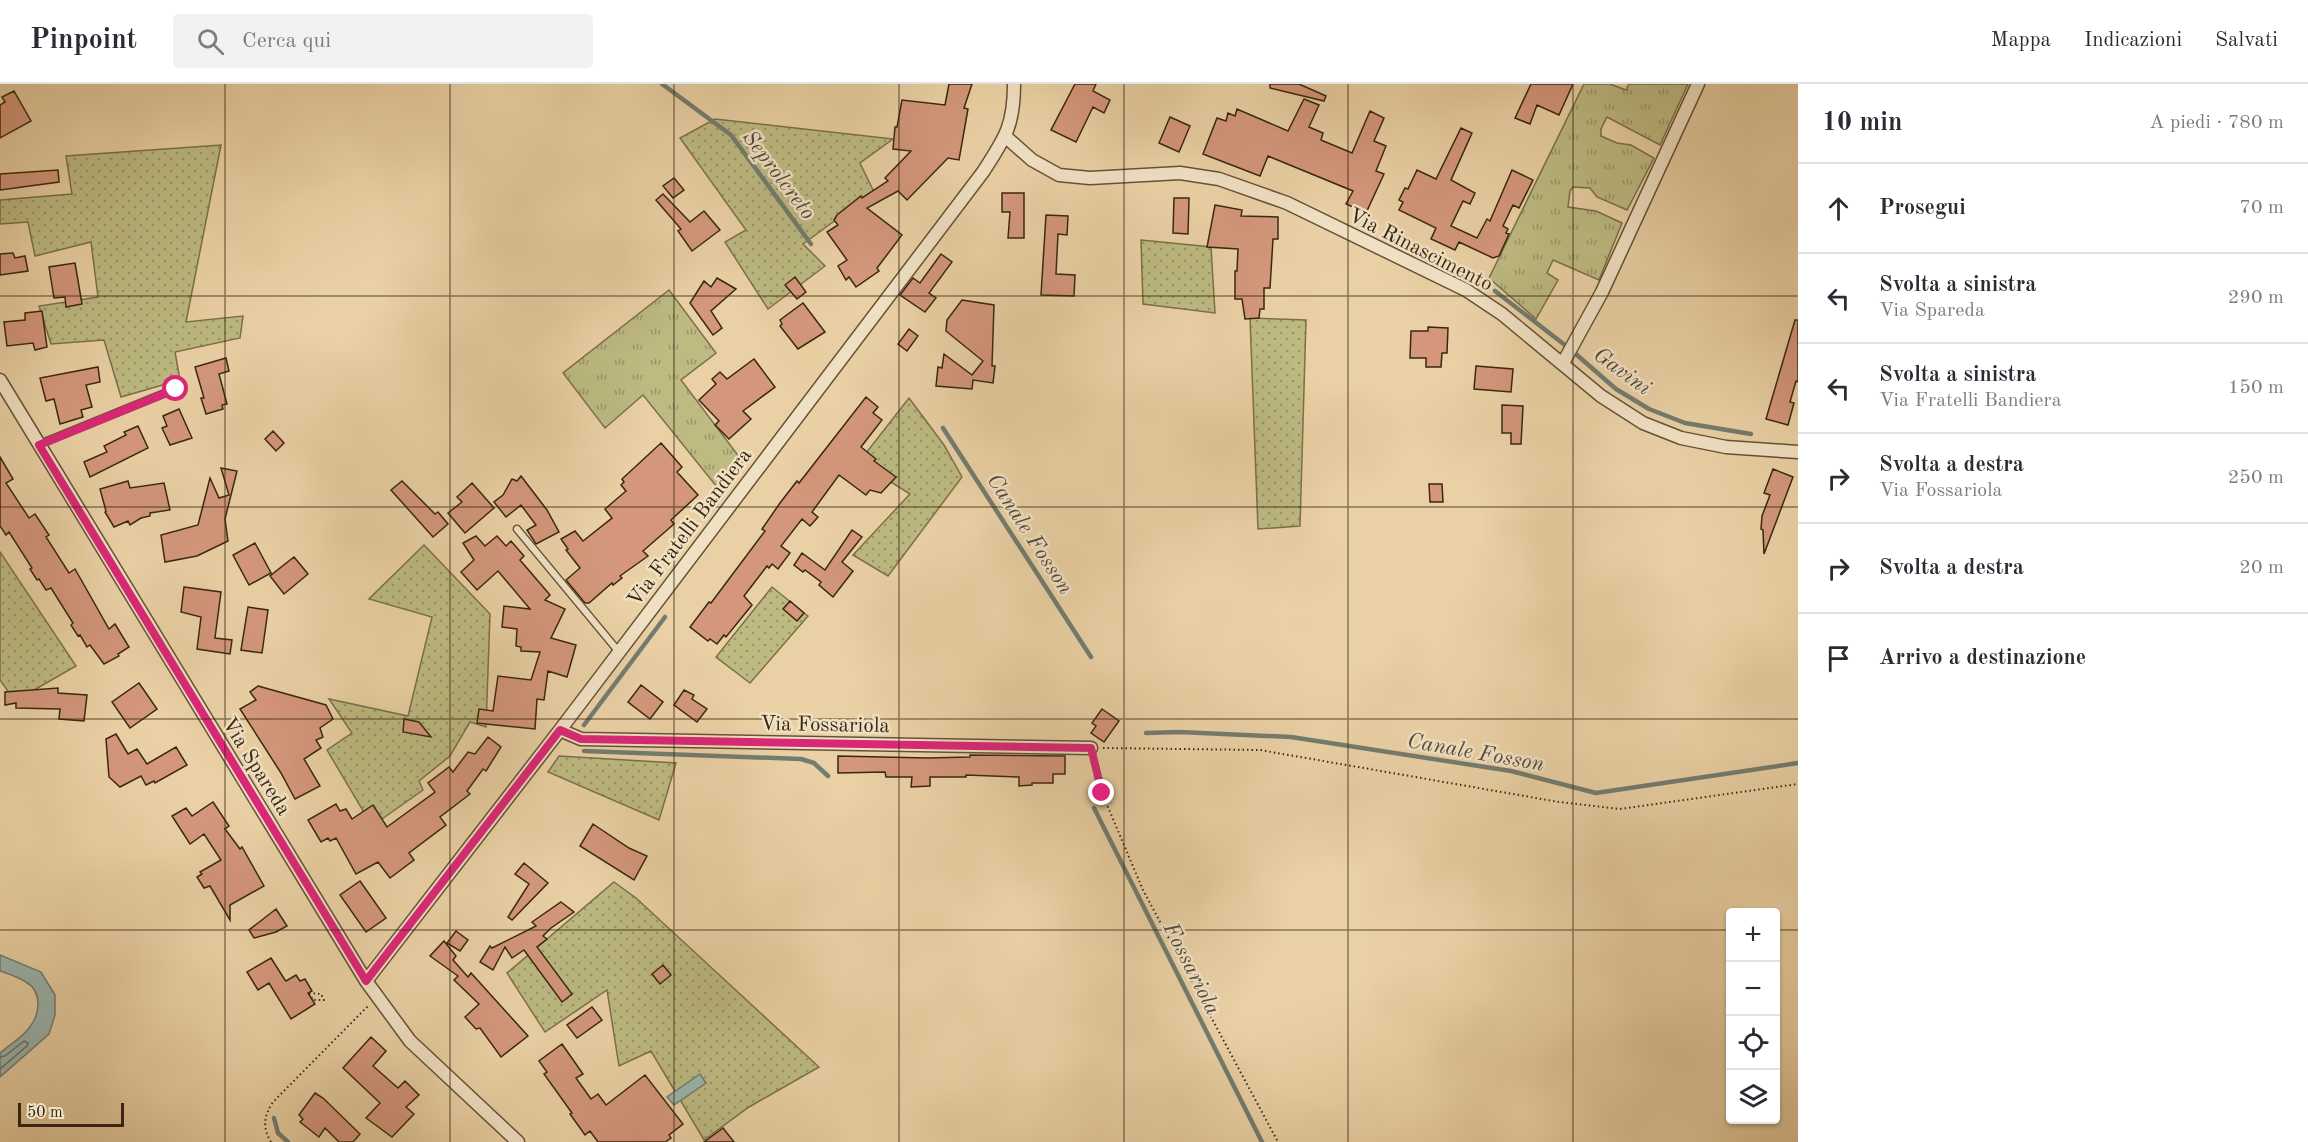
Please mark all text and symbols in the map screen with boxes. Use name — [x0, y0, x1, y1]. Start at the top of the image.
search box — [173, 14, 593, 68]
icon: search — [194, 25, 227, 58]
text: Pinpoint — [30, 27, 137, 55]
text: Cerca qui — [242, 30, 331, 52]
text: Mappa — [1991, 30, 2051, 51]
text: Indicazioni — [2084, 30, 2182, 51]
text: Salvati — [2215, 30, 2278, 51]
text: 10 min — [1822, 110, 1902, 136]
text: A piedi · 780 m — [2149, 113, 2284, 133]
water label: Seprolcreto — [738, 126, 819, 224]
icon: ahead — [1822, 192, 1855, 225]
text: Prosegui — [1879, 197, 1966, 219]
text: 70 m — [2239, 198, 2284, 218]
street label: Via Rinascimento — [1345, 205, 1496, 296]
text: Svolta a sinistra — [1879, 274, 2037, 296]
icon: left — [1822, 282, 1855, 315]
text: 290 m — [2228, 288, 2284, 308]
text: Via Spareda — [1879, 301, 1985, 321]
water label: Gavini — [1589, 344, 1655, 400]
text: Svolta a sinistra — [1879, 364, 2037, 386]
icon: left — [1822, 372, 1855, 405]
route start — [162, 375, 188, 401]
text: 150 m — [2228, 378, 2284, 398]
text: Via Fratelli Bandiera — [1879, 391, 2062, 411]
street label: Via Fratelli Bandiera — [624, 445, 756, 611]
text: Svolta a destra — [1879, 454, 2024, 476]
icon: right — [1822, 462, 1855, 495]
text: 250 m — [2228, 468, 2284, 488]
water label: Canale Fosson — [982, 470, 1077, 599]
text: Via Fossariola — [1879, 481, 2002, 501]
icon: right — [1822, 552, 1855, 585]
text: Svolta a destra — [1879, 557, 2024, 579]
text: 20 m — [2239, 558, 2284, 578]
icon: arrive — [1822, 642, 1855, 675]
text: Arrivo a destinazione — [1879, 647, 2086, 669]
street label: Via Spareda — [217, 714, 294, 819]
street label: Via Fossariola — [760, 714, 890, 737]
water label: Canale Fosson — [1405, 730, 1546, 776]
route end — [1088, 779, 1114, 805]
map controls — [1726, 908, 1780, 1124]
button: + — [1726, 908, 1780, 962]
water label: Fossariola — [1158, 918, 1224, 1019]
button: − — [1726, 962, 1780, 1016]
button: locate — [1726, 1016, 1780, 1070]
button: layers — [1726, 1070, 1780, 1124]
scale bar — [18, 1100, 124, 1128]
text: 50 m — [27, 1105, 63, 1121]

